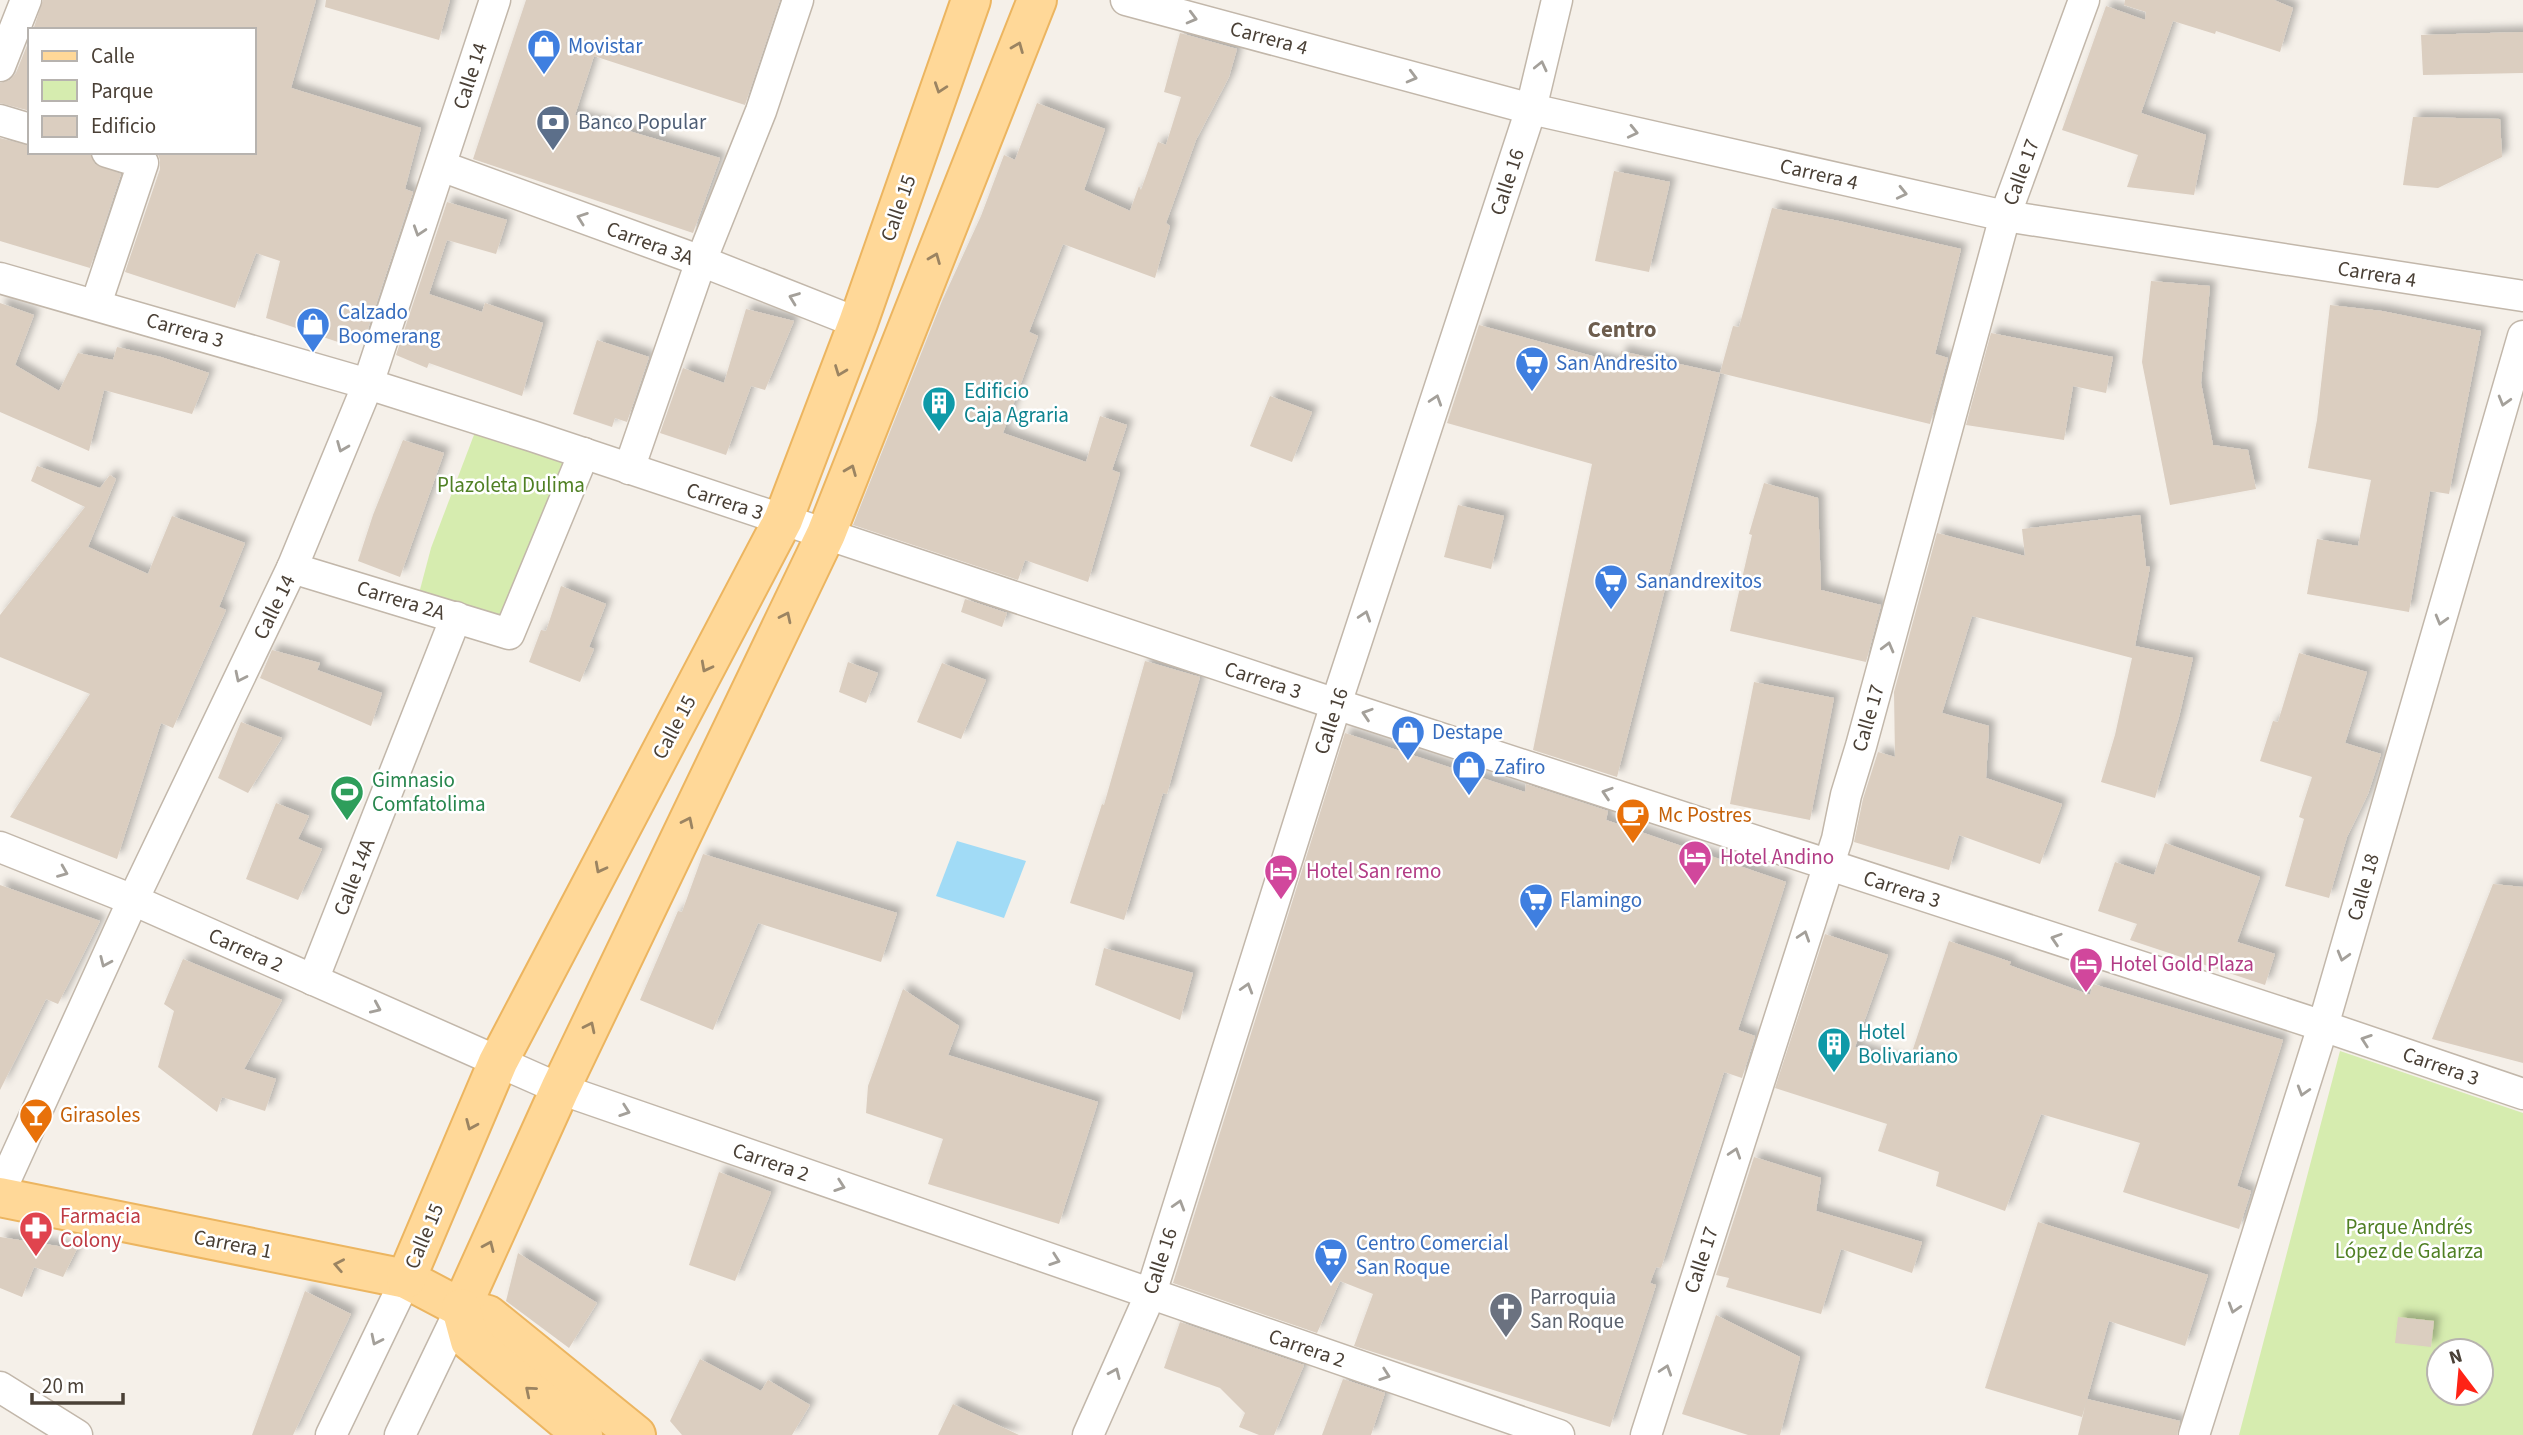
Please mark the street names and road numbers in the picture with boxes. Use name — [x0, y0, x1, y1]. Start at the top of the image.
street label: Carrera 4 — [1227, 13, 1311, 63]
street label: Calle 14 — [445, 39, 495, 113]
street label: Calle 17 — [1995, 135, 2047, 209]
street label: Calle 16 — [1482, 145, 1532, 219]
street label: Carrera 4 — [1777, 150, 1861, 198]
street label: Calle 15 — [873, 171, 923, 245]
street label: Carrera 3A — [602, 213, 698, 273]
street label: Carrera 4 — [2335, 253, 2419, 295]
street label: Carrera 3 — [143, 305, 227, 355]
street label: Carrera 3 — [683, 474, 767, 528]
street label: Calle 14 — [245, 570, 303, 644]
street label: Carrera 2A — [353, 572, 449, 628]
street label: Carrera 3 — [1221, 653, 1305, 707]
street label: Calle 17 — [1844, 681, 1892, 755]
street label: Calle 16 — [1306, 684, 1356, 758]
street label: Calle 15 — [645, 690, 703, 764]
street label: Calle 14A — [326, 834, 383, 920]
street label: Calle 18 — [2339, 850, 2387, 924]
street label: Carrera 3 — [1860, 862, 1944, 916]
street label: Carrera 2 — [204, 920, 288, 980]
street label: Carrera 3 — [2399, 1039, 2483, 1093]
street label: Carrera 2 — [729, 1135, 813, 1189]
street label: Calle 15 — [397, 1198, 451, 1274]
street label: Carrera 1 — [191, 1222, 275, 1266]
street label: Calle 17 — [1676, 1223, 1726, 1297]
street label: Calle 16 — [1135, 1224, 1185, 1298]
street label: Carrera 2 — [1265, 1321, 1349, 1375]

